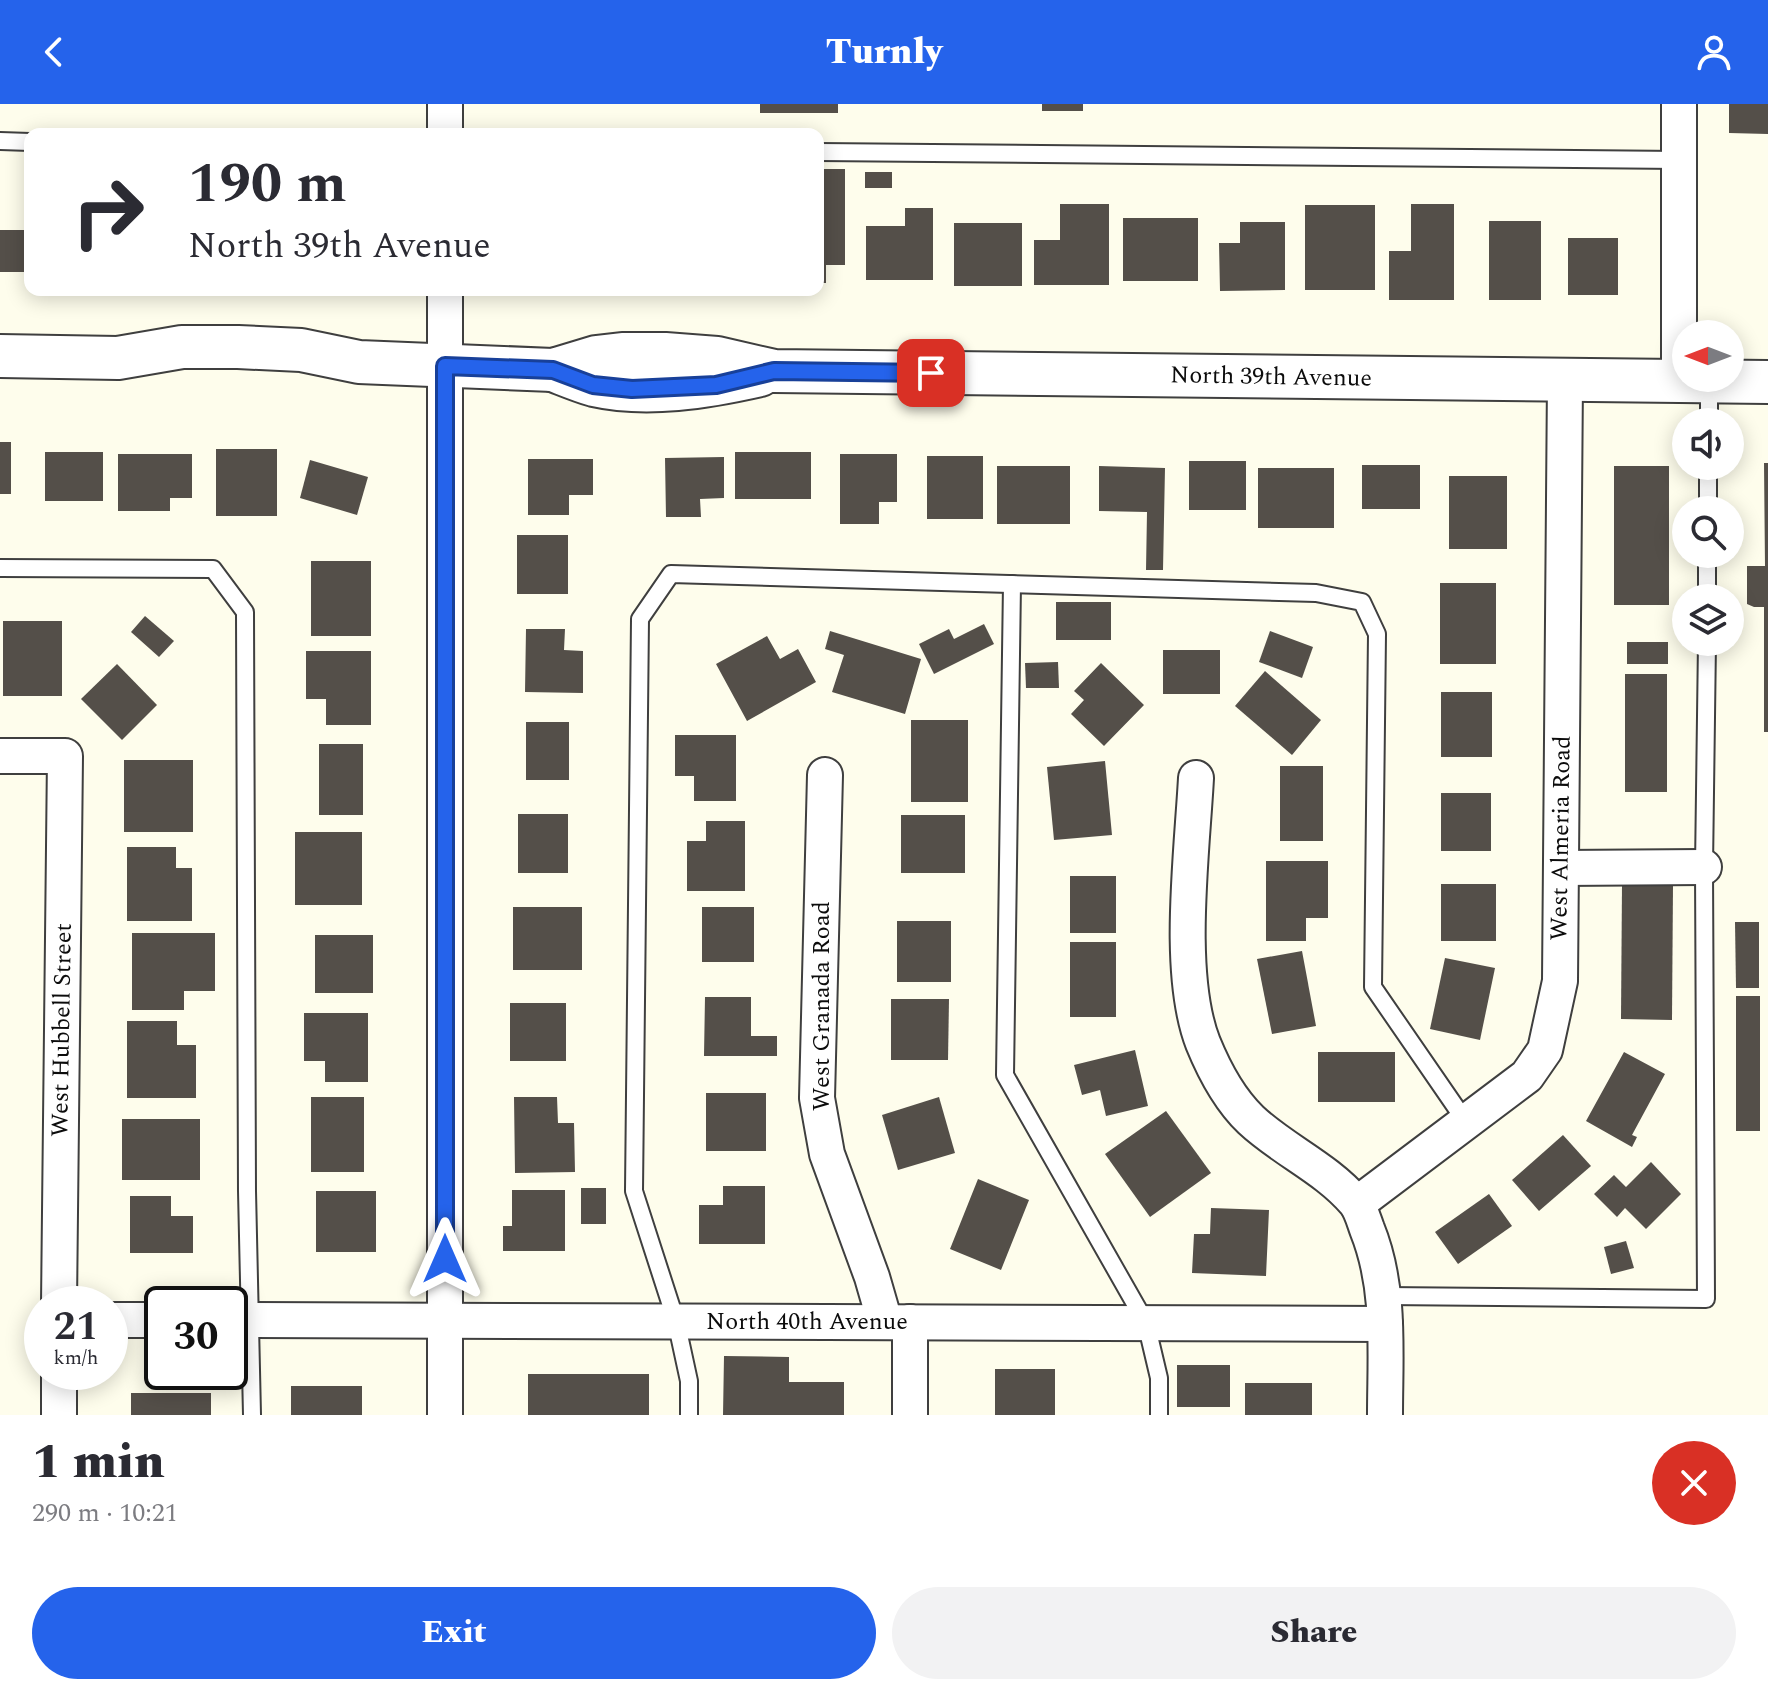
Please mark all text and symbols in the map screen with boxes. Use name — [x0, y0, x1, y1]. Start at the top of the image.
text: Turnly — [826, 25, 942, 80]
icon: back — [32, 30, 76, 74]
icon: person — [1692, 30, 1736, 74]
text: 190 m — [188, 142, 347, 227]
icon: right — [56, 160, 160, 264]
text: North 39th Avenue — [188, 219, 491, 274]
north arrow — [1672, 320, 1744, 392]
map controls — [1672, 320, 1744, 656]
pin — [897, 339, 965, 407]
icon: arrive — [909, 351, 953, 395]
street label: North 39th Avenue — [1170, 357, 1372, 397]
button: sound — [1672, 408, 1744, 480]
button: search — [1672, 496, 1744, 568]
button: layers — [1672, 584, 1744, 656]
street label: West Almeria Road — [1541, 735, 1581, 941]
street label: West Granada Road — [804, 901, 840, 1111]
street label: West Hubbell Street — [42, 923, 82, 1137]
position arrow — [403, 1217, 487, 1301]
speed limit sign: 30 — [144, 1286, 248, 1390]
text: 21 — [54, 1297, 98, 1358]
street label: North 40th Avenue — [706, 1304, 908, 1340]
text: km/h — [54, 1343, 99, 1373]
text: 1 min — [32, 1426, 165, 1499]
button: close — [1652, 1441, 1736, 1525]
text: 290 m · 10:21 — [32, 1493, 178, 1533]
button: Exit — [32, 1587, 876, 1679]
button: Share — [892, 1587, 1736, 1679]

